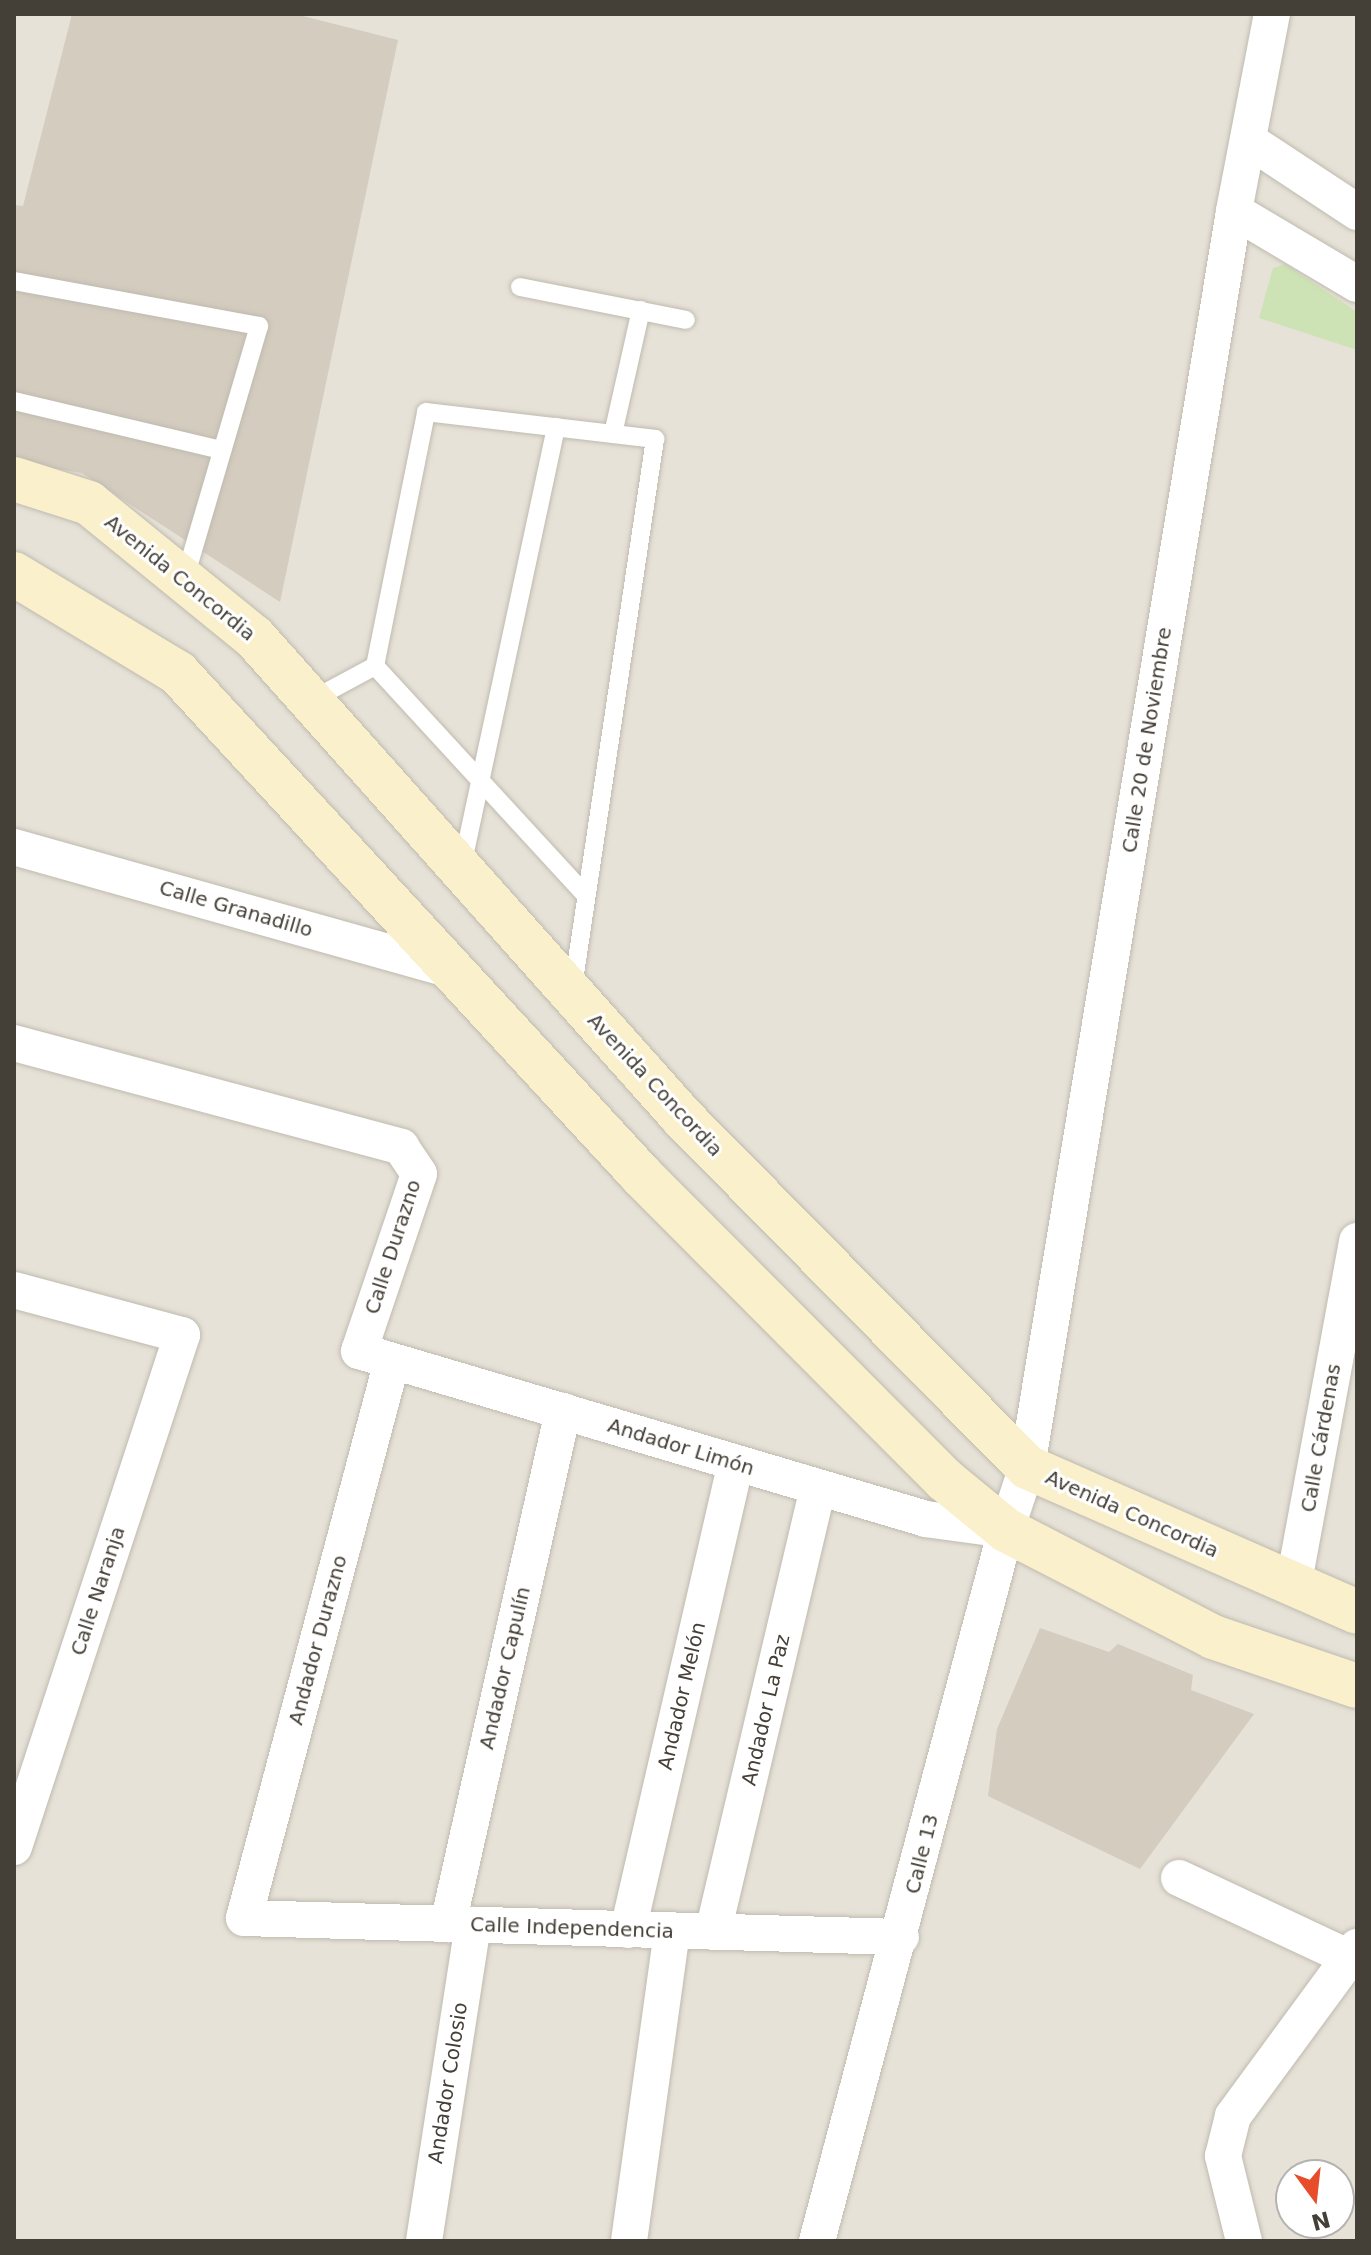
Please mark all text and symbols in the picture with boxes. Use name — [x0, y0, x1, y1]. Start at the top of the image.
street label: Avenida Concordia — [100, 510, 260, 646]
street label: Calle 20 de Noviembre — [1117, 625, 1177, 855]
street label: Calle Granadillo — [157, 876, 315, 942]
street label: Avenida Concordia — [583, 1009, 727, 1161]
street label: Calle Durazno — [360, 1177, 426, 1317]
street label: Calle Cárdenas — [1296, 1362, 1346, 1514]
street label: Andador Limón — [605, 1413, 757, 1481]
street label: Avenida Concordia — [1042, 1465, 1222, 1563]
street label: Calle Naranja — [66, 1523, 130, 1659]
street label: Andador Durazno — [284, 1552, 352, 1728]
street label: Andador Capulín — [475, 1584, 535, 1752]
street label: Andador Melón — [653, 1620, 711, 1772]
street label: Andador La Paz — [737, 1632, 795, 1788]
street label: Calle 13 — [901, 1812, 943, 1896]
street label: Calle Independencia — [470, 1912, 674, 1944]
street label: Andador Colosio — [423, 2001, 473, 2165]
north arrow — [1275, 2159, 1355, 2239]
text: N — [1309, 2206, 1333, 2235]

